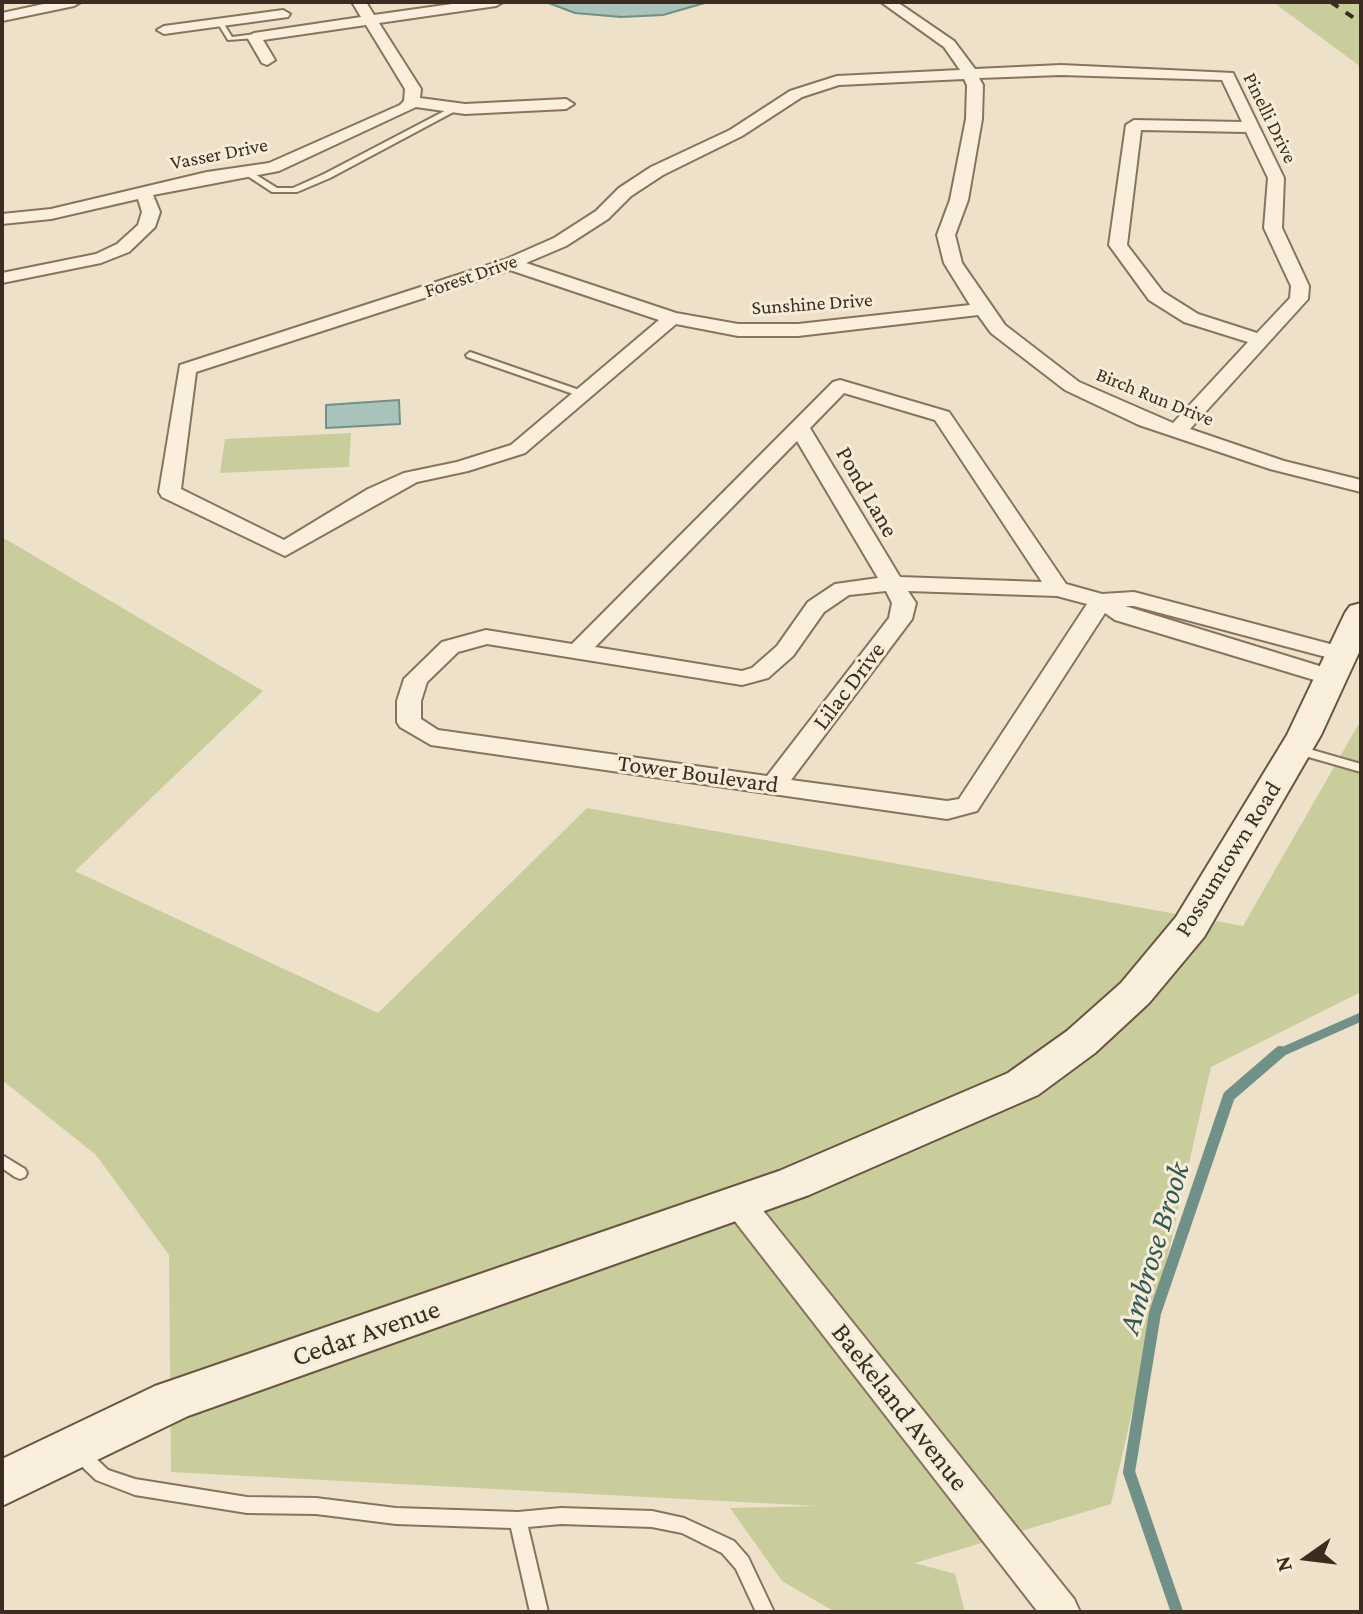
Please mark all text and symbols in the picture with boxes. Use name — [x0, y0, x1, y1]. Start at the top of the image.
street label: Pinelli Drive — [1238, 69, 1302, 167]
street label: Vasser Drive — [168, 133, 270, 175]
street label: Forest Drive — [421, 249, 521, 303]
street label: Sunshine Drive — [751, 288, 873, 320]
street label: Birch Run Drive — [1093, 362, 1217, 432]
street label: Pond Lane — [830, 441, 904, 543]
street label: Lilac Drive — [807, 636, 891, 736]
street label: Tower Boulevard — [616, 748, 780, 800]
street label: Possumtown Road — [1169, 776, 1287, 942]
water label: Ambrose Brook — [1110, 1158, 1198, 1338]
street label: Cedar Avenue — [288, 1292, 444, 1374]
street label: Baekeland Avenue — [824, 1316, 976, 1498]
north arrow — [1267, 1518, 1347, 1598]
text: N — [1269, 1554, 1297, 1574]

